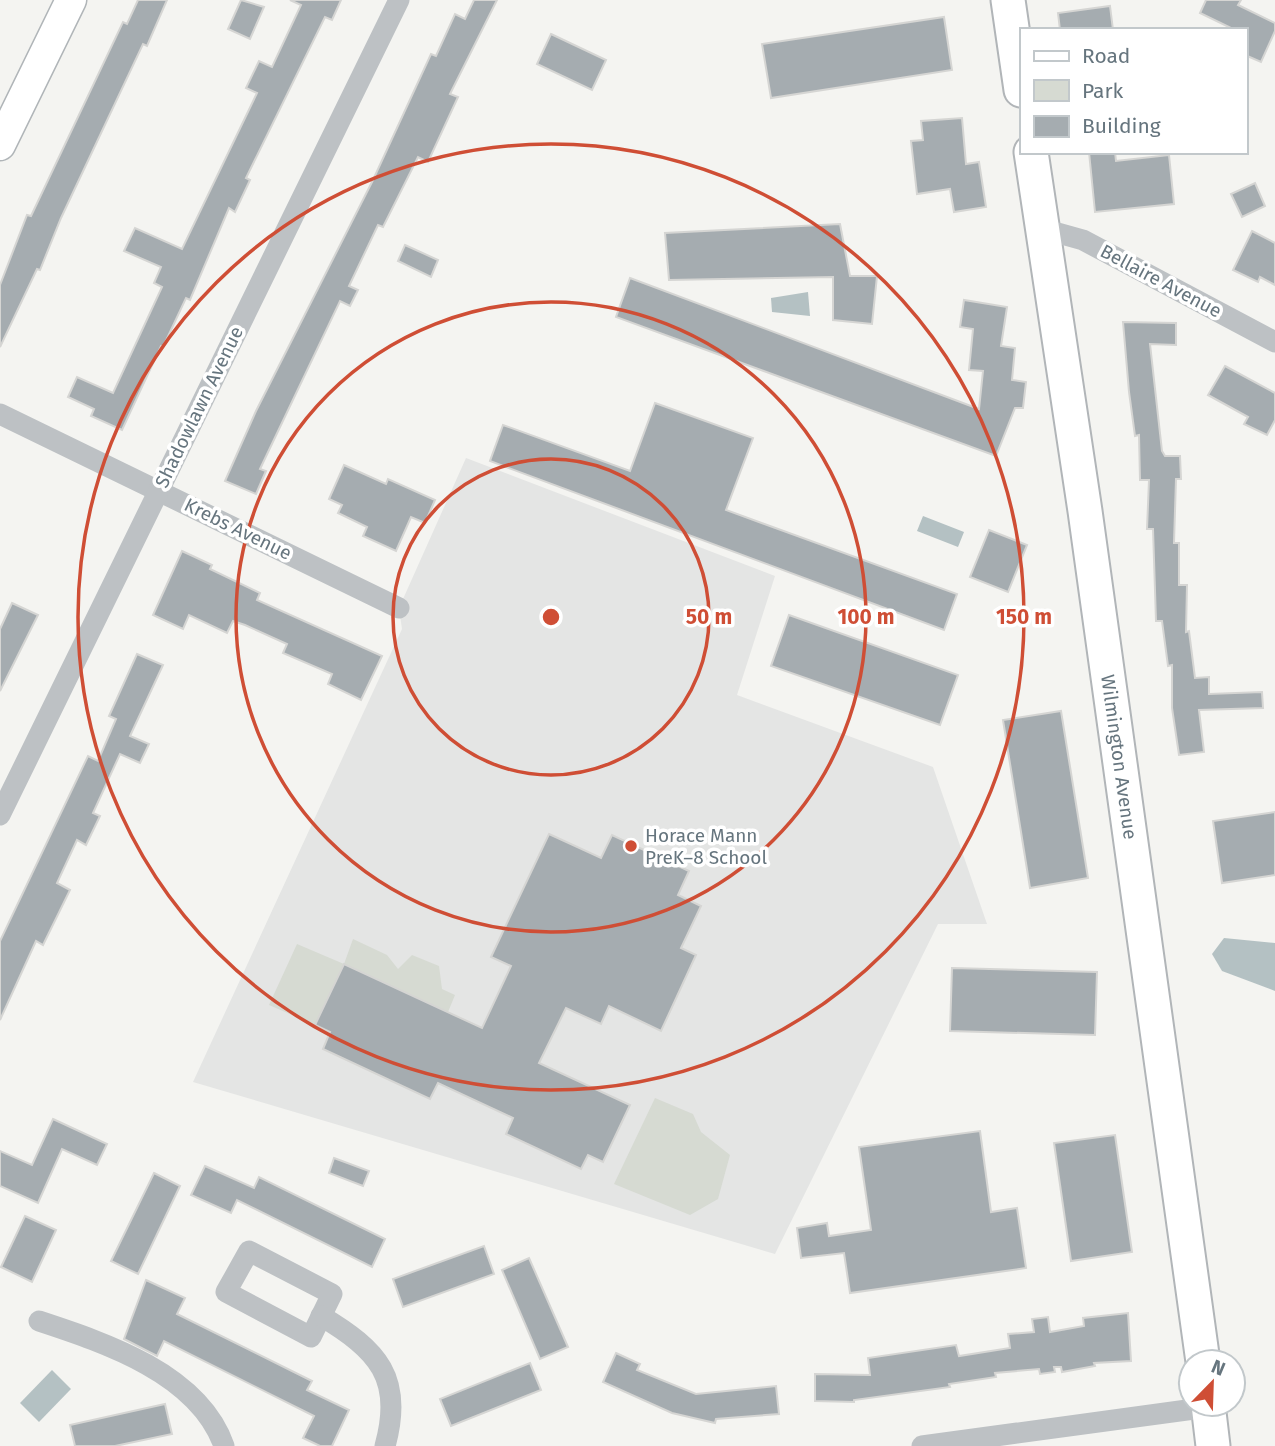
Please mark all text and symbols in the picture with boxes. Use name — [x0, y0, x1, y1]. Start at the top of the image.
legend — [1020, 28, 1247, 154]
text: Road — [1082, 43, 1130, 69]
text: Park — [1082, 78, 1124, 104]
text: Building — [1082, 113, 1161, 139]
street label: Bellaire Avenue — [1097, 239, 1225, 323]
street label: Shadowlawn Avenue — [150, 323, 248, 491]
street label: Krebs Avenue — [181, 493, 295, 565]
text: 50 m — [686, 604, 732, 630]
text: 100 m — [837, 604, 895, 630]
text: 150 m — [996, 604, 1052, 630]
centre of rings — [539, 605, 563, 629]
street label: Wilmington Avenue — [1096, 673, 1142, 841]
place label: Horace Mann PreK–8 School — [645, 824, 767, 869]
marker: Horace Mann PreK–8 School — [623, 838, 639, 854]
north arrow — [1177, 1348, 1247, 1418]
text: N — [1208, 1355, 1229, 1381]

